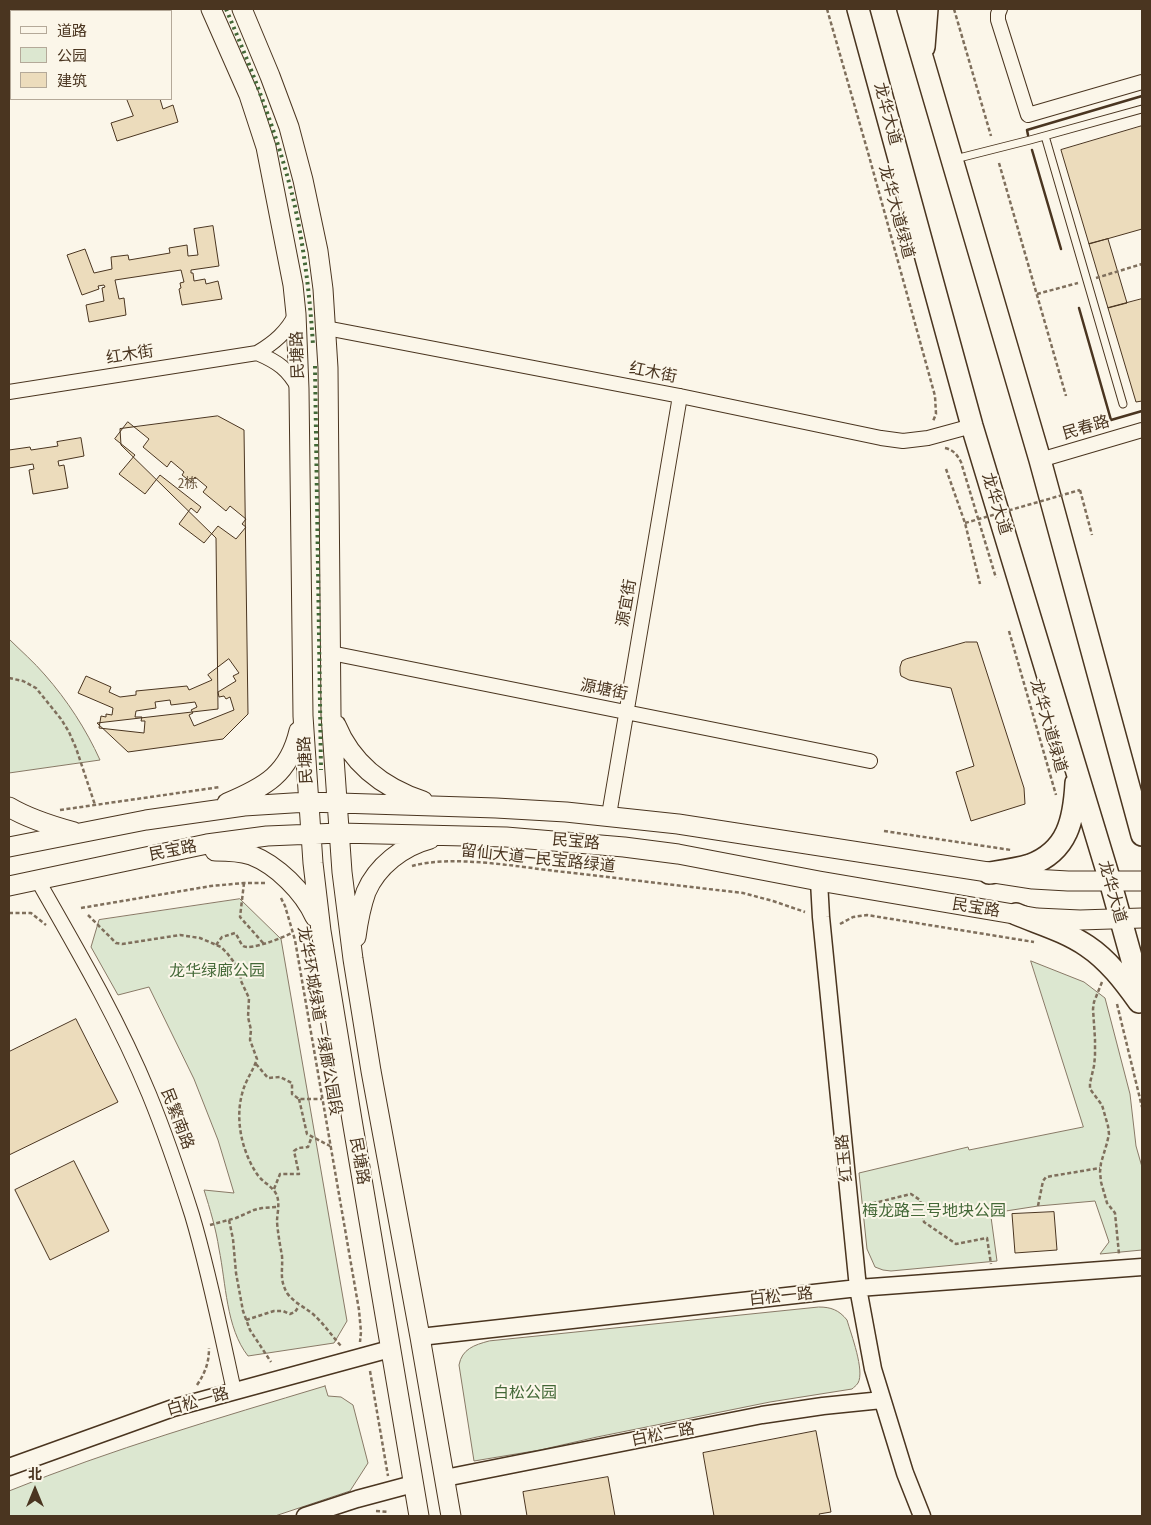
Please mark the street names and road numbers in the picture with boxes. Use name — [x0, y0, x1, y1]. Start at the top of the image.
street label: 龙华大道 — [869, 81, 905, 147]
street label: 龙华大道绿道 — [874, 163, 918, 261]
street label: 民塘路 — [288, 331, 308, 379]
street label: 红木街 — [105, 342, 155, 368]
street label: 红木街 — [628, 359, 678, 387]
street label: 民春路 — [1060, 412, 1112, 444]
street label: 龙华大道 — [977, 471, 1015, 537]
street label: 源宜街 — [613, 578, 641, 628]
street label: 源塘街 — [579, 676, 629, 704]
street label: 龙华大道绿道 — [1026, 677, 1070, 775]
street label: 民塘路 — [295, 736, 317, 784]
street label: 民宝路 — [551, 830, 601, 854]
street label: 民宝路 — [148, 837, 198, 865]
street label: 留仙大道—民宝路绿道 — [460, 841, 616, 877]
street label: 龙华大道 — [1094, 859, 1130, 925]
street label: 民宝路 — [951, 895, 1001, 921]
street label: 龙华环城绿道－绿廊公园段 — [293, 925, 345, 1117]
street label: 民繁南路 — [157, 1086, 197, 1152]
street label: 红玉路 — [833, 1133, 857, 1183]
street label: 民塘路 — [345, 1136, 373, 1186]
street label: 白松一路 — [748, 1284, 814, 1310]
street label: 白松一路 — [165, 1384, 231, 1420]
street label: 白松二路 — [630, 1419, 696, 1451]

